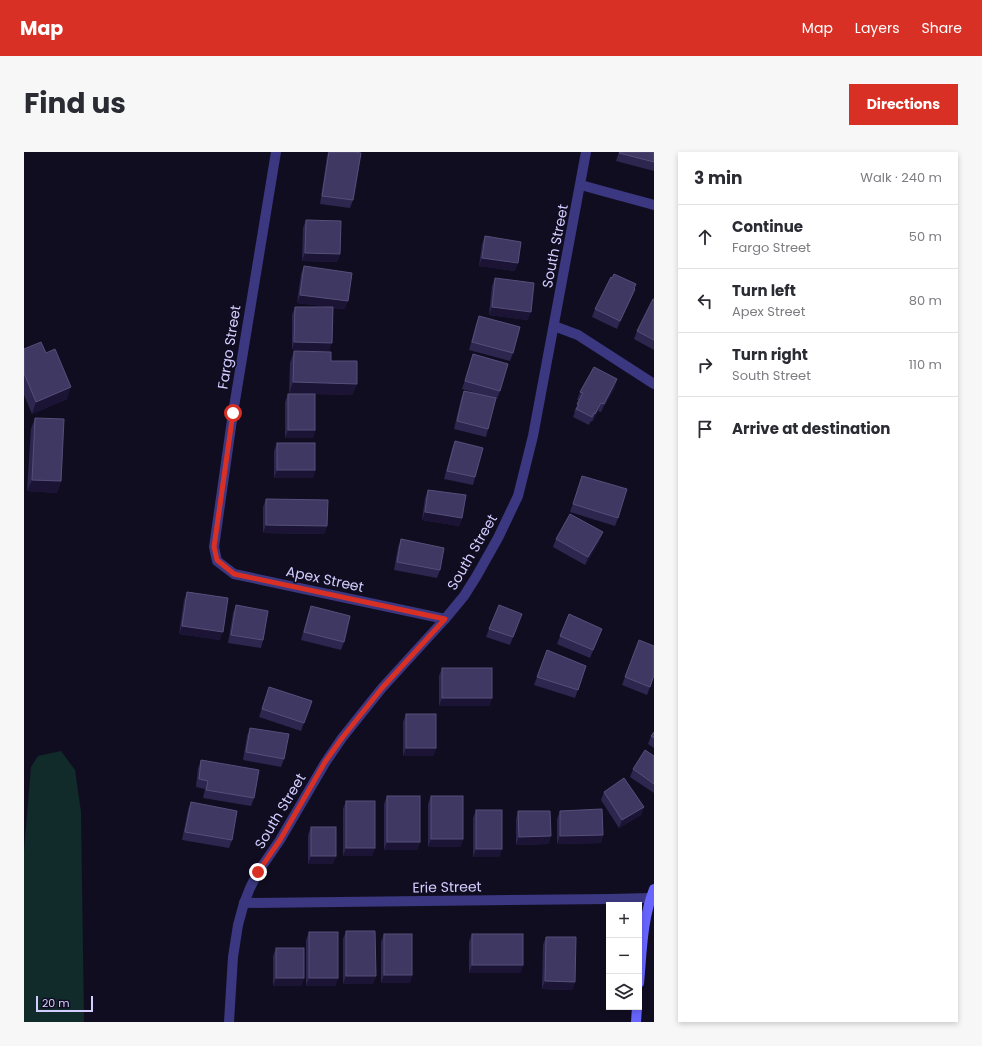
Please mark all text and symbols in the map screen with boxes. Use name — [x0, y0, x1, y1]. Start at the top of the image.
text: Map — [20, 15, 63, 42]
text: Map — [802, 18, 833, 38]
text: Layers — [855, 18, 899, 38]
text: Share — [921, 18, 962, 38]
text: Find us — [24, 84, 126, 123]
button: Directions — [849, 84, 958, 125]
text: 3 min — [694, 166, 742, 190]
text: Walk · 240 m — [860, 168, 942, 187]
street label: South Street — [537, 202, 573, 290]
text: Continue — [732, 216, 803, 237]
icon: ahead — [694, 226, 716, 248]
text: 50 m — [909, 227, 942, 246]
text: Fargo Street — [732, 238, 811, 257]
text: Turn left — [732, 280, 796, 301]
icon: left — [694, 290, 716, 312]
text: 80 m — [909, 291, 942, 310]
text: Apex Street — [732, 302, 805, 321]
street label: Fargo Street — [212, 304, 246, 390]
text: Turn right — [732, 344, 808, 365]
icon: right — [694, 354, 716, 376]
text: 110 m — [909, 355, 942, 374]
text: South Street — [732, 366, 811, 385]
route start — [224, 404, 242, 422]
icon: arrive — [694, 418, 716, 440]
text: Arrive at destination — [732, 418, 890, 439]
street label: South Street — [442, 510, 502, 594]
street label: Apex Street — [284, 561, 366, 597]
street label: South Street — [250, 769, 310, 853]
route end — [249, 863, 267, 881]
street label: Erie Street — [412, 876, 482, 898]
map controls — [606, 902, 642, 1010]
button: + — [606, 902, 642, 938]
button: − — [606, 938, 642, 974]
button: layers — [606, 974, 642, 1010]
scale bar — [36, 994, 93, 1013]
text: 20 m — [42, 995, 70, 1011]

